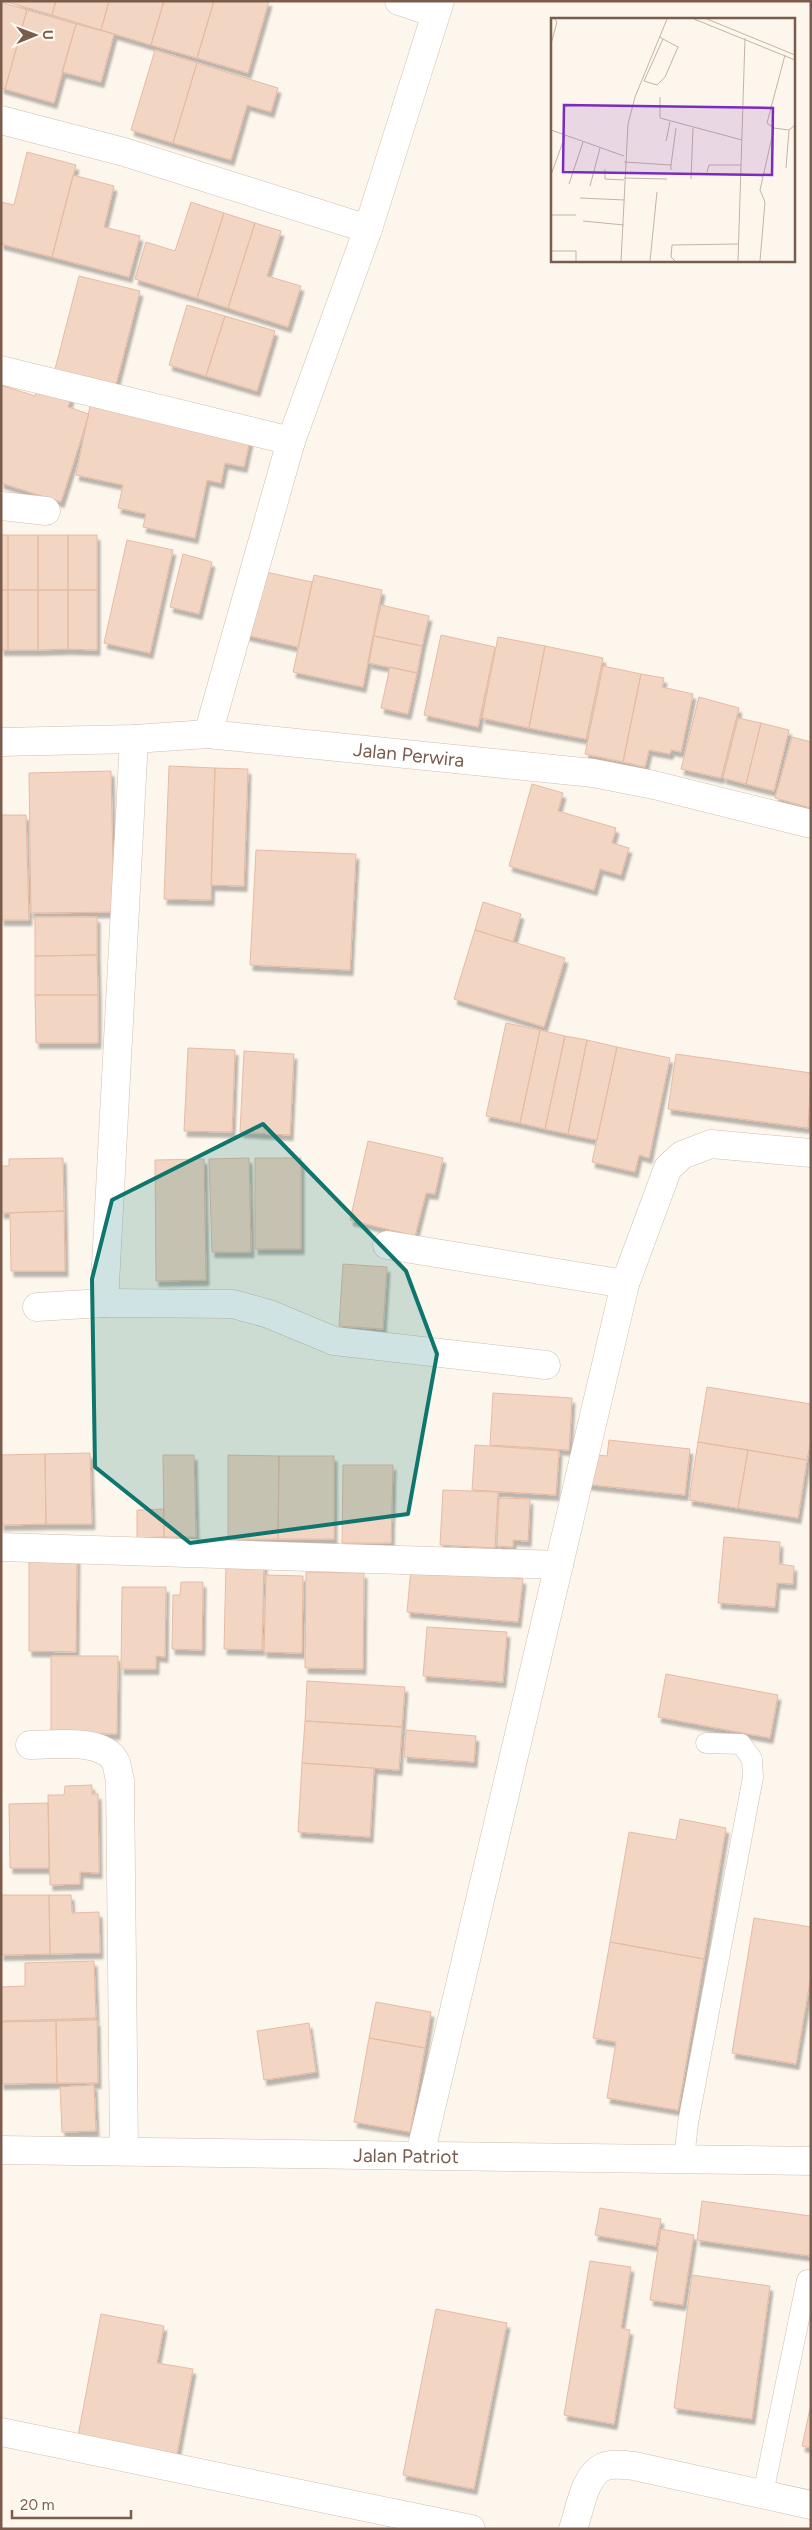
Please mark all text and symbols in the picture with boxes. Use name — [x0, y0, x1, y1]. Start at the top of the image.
north arrow — [10, 10, 60, 60]
inset map — [551, 18, 794, 261]
text: U — [39, 30, 56, 40]
street label: Jalan Perwira — [352, 737, 466, 771]
street label: Jalan Patriot — [353, 2143, 459, 2168]
scale bar — [12, 2488, 131, 2520]
text: 20 m — [20, 2496, 54, 2514]

